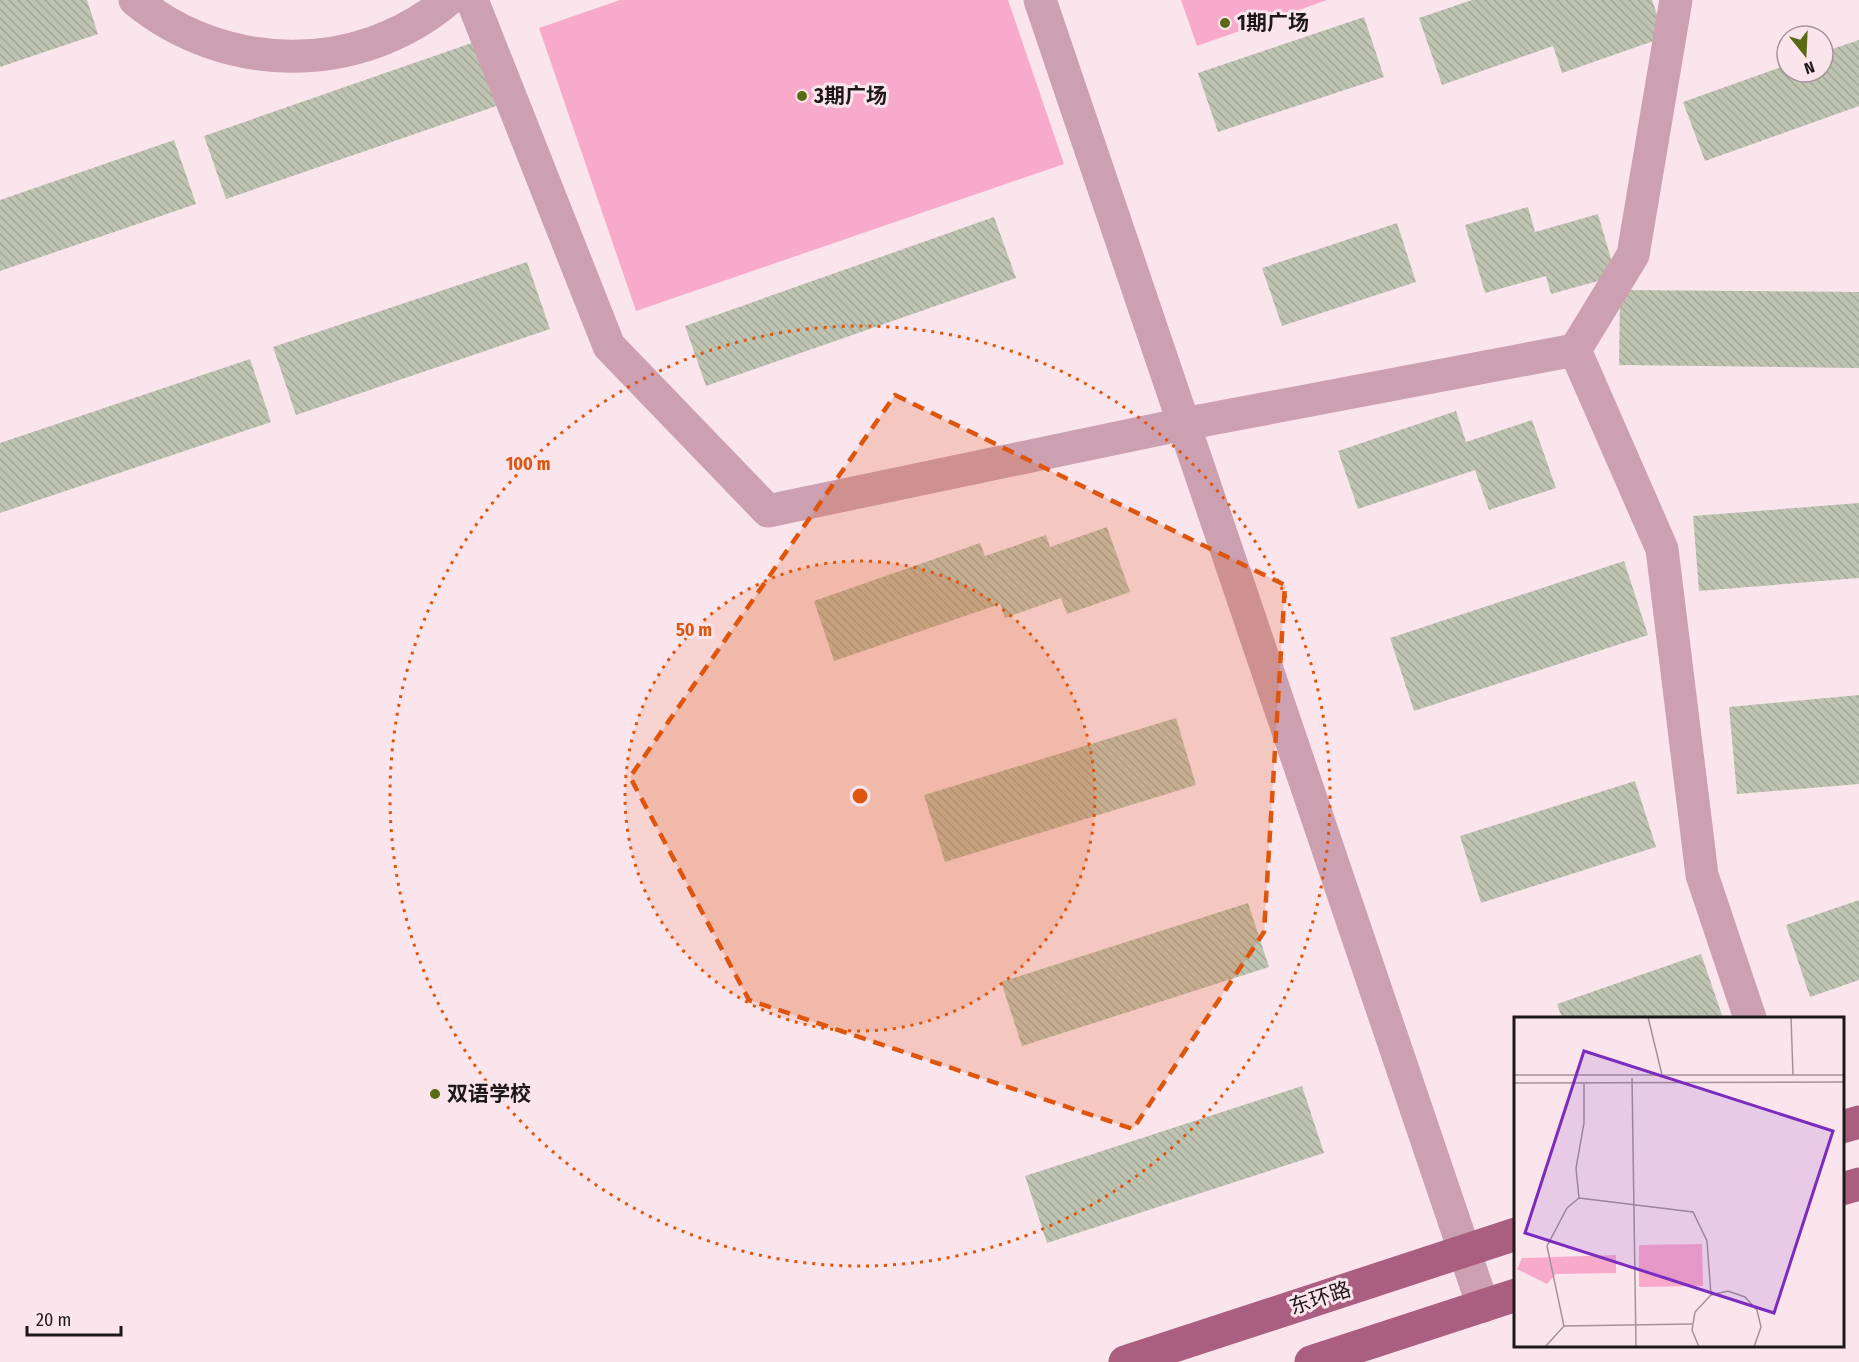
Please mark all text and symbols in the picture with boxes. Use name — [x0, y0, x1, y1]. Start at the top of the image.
place label: 1期广场 — [1237, 10, 1309, 36]
marker: 1期广场 — [1218, 16, 1232, 30]
north arrow — [1775, 24, 1835, 84]
text: N — [1802, 57, 1817, 78]
place label: 3期广场 — [813, 83, 887, 109]
marker: 3期广场 — [795, 89, 809, 103]
text: 100 m — [506, 453, 550, 475]
text: 50 m — [676, 619, 712, 641]
centre of rings — [850, 786, 870, 806]
inset map — [1514, 1017, 1844, 1347]
place label: 双语学校 — [447, 1081, 531, 1107]
marker: 双语学校 — [428, 1087, 442, 1101]
street label: 东环路 — [1286, 1276, 1354, 1320]
scale bar — [27, 1299, 122, 1337]
text: 20 m — [36, 1309, 71, 1331]

